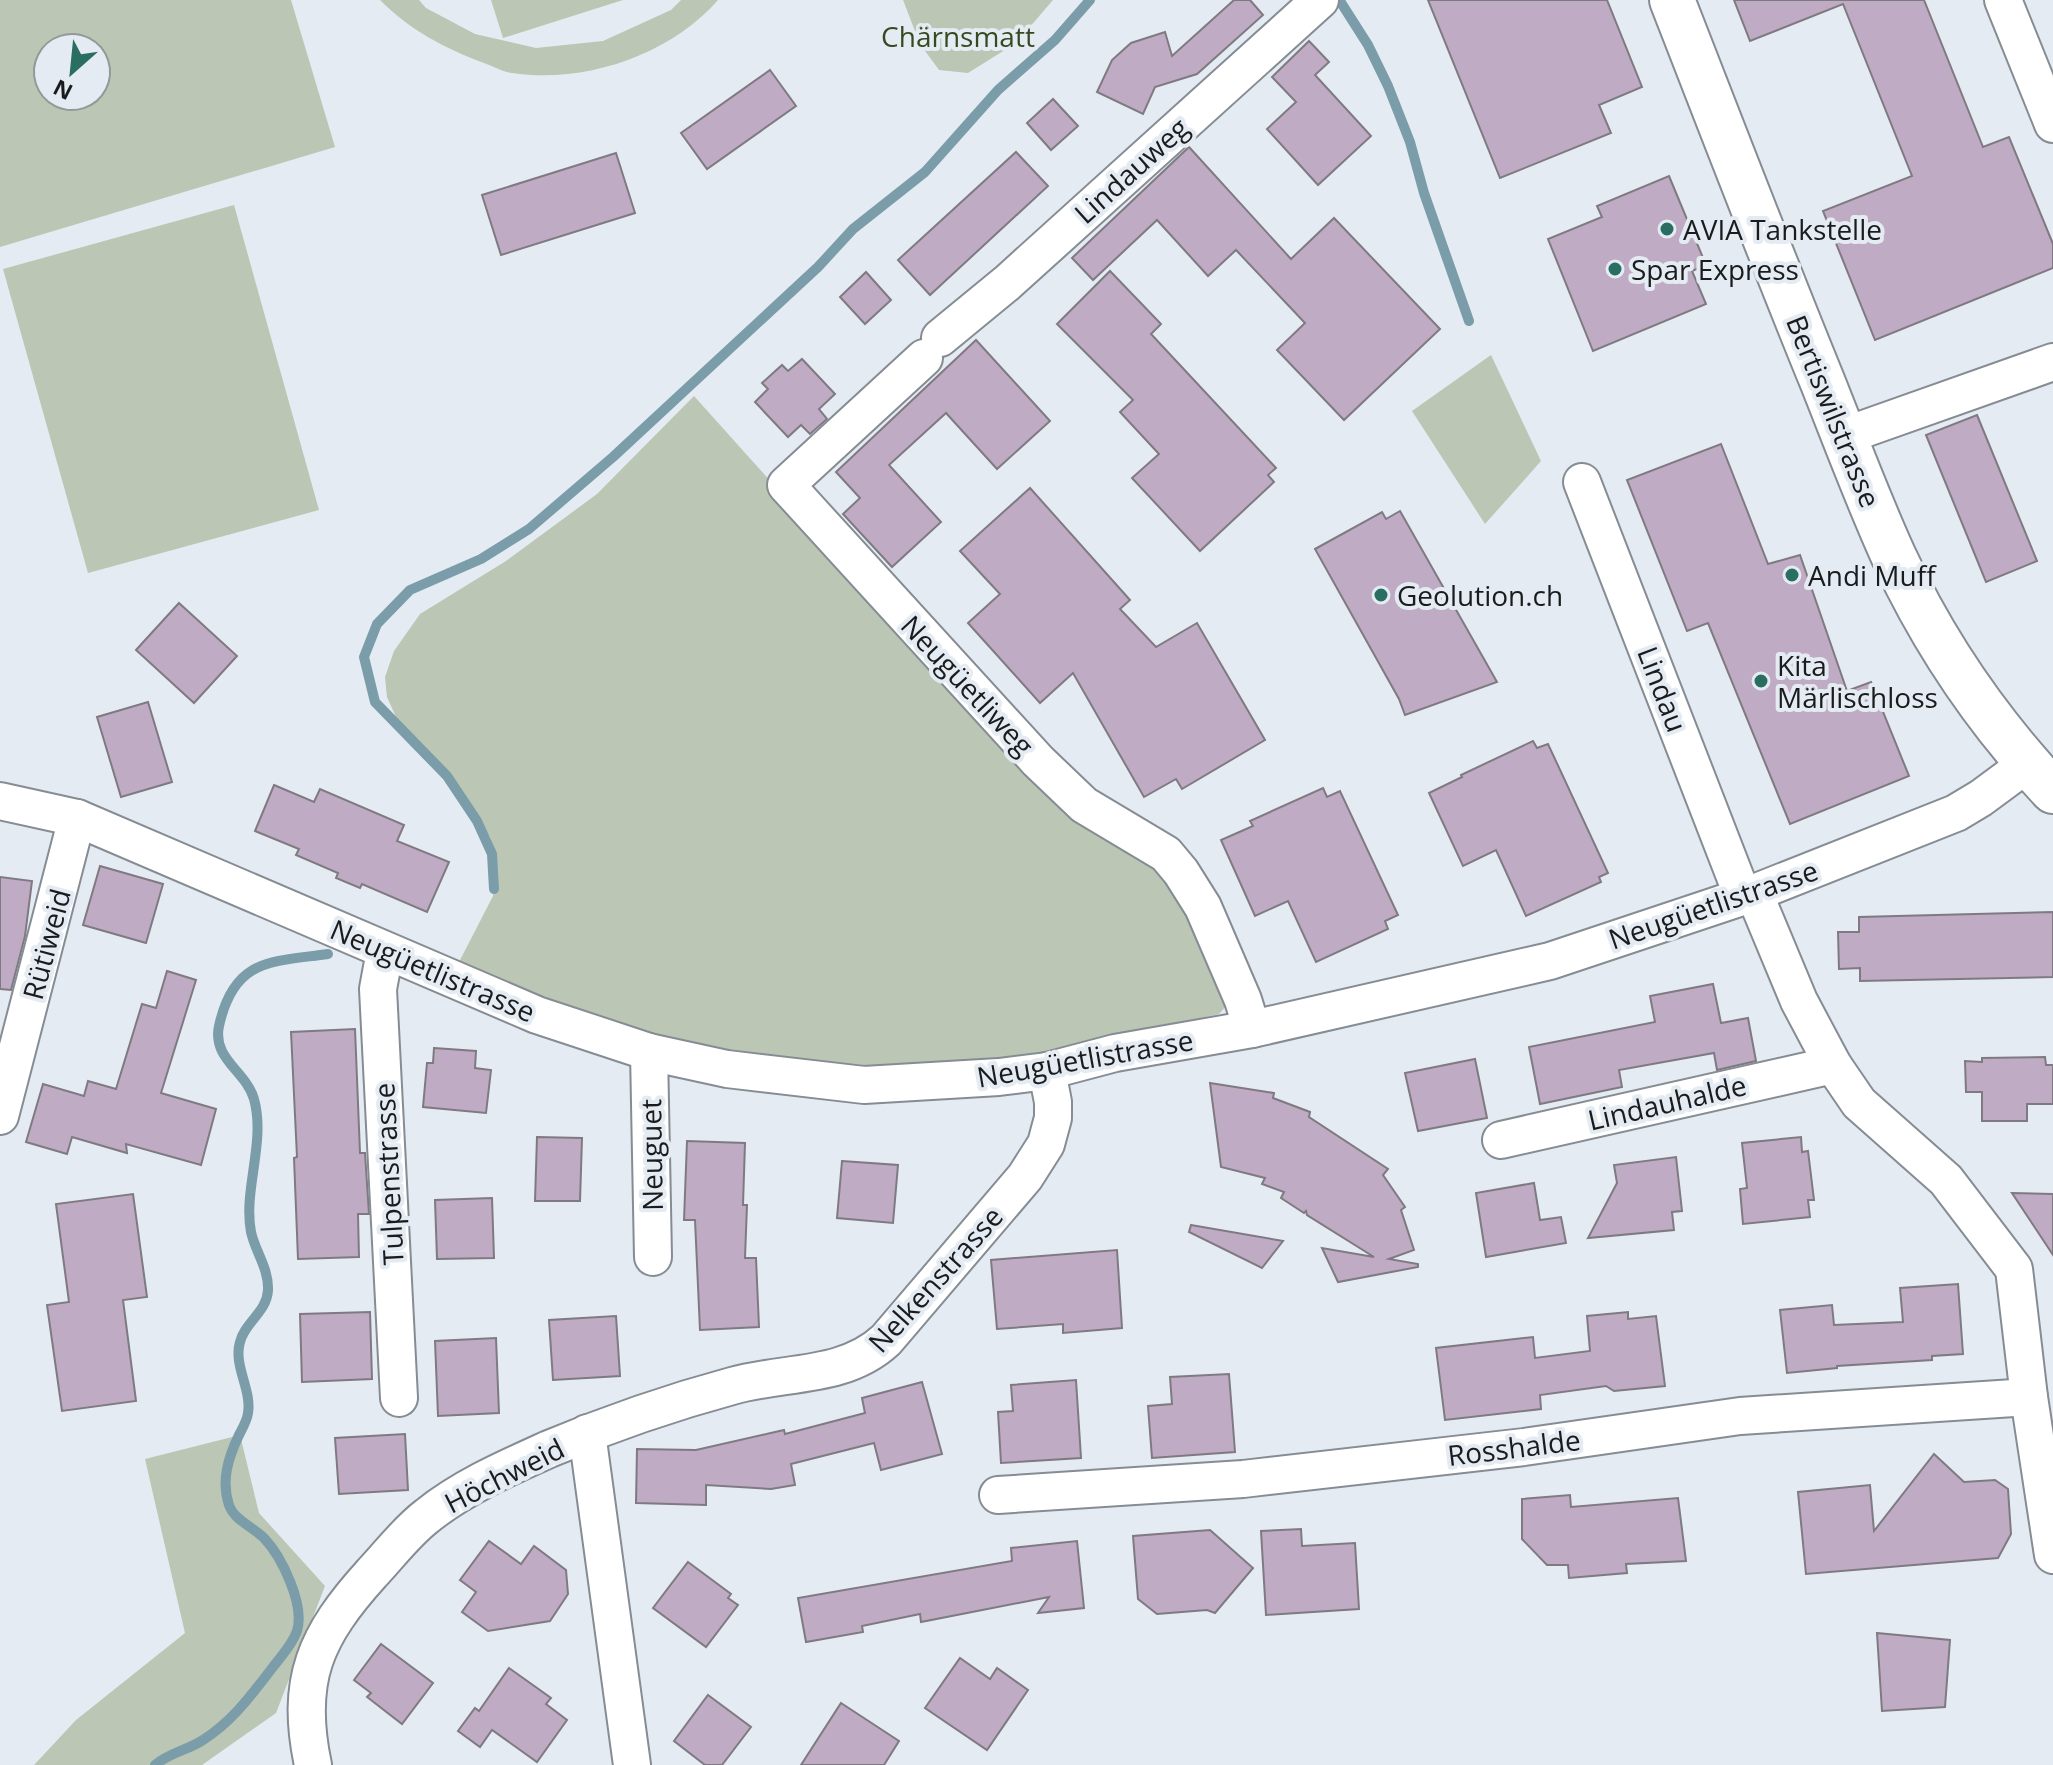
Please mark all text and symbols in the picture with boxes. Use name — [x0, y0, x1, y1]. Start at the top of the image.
park label: Chärnsmatt — [881, 17, 1035, 55]
north arrow — [32, 32, 112, 112]
text: N — [48, 73, 77, 108]
street label: Lindauweg — [1066, 109, 1196, 231]
place label: AVIA Tankstelle — [1683, 210, 1882, 248]
marker: AVIA Tankstelle — [1658, 220, 1676, 238]
place label: Spar Express — [1631, 250, 1799, 288]
marker: Spar Express — [1606, 260, 1624, 278]
street label: Bertiswilstrasse — [1778, 309, 1890, 513]
place label: Andi Muff — [1808, 556, 1938, 594]
marker: Andi Muff — [1783, 566, 1801, 584]
place label: Geolution.ch — [1397, 576, 1563, 614]
marker: Geolution.ch — [1372, 586, 1390, 604]
street label: Neugüetliweg — [893, 607, 1043, 763]
street label: Lindau — [1629, 641, 1697, 737]
place label: Kita Märlischloss — [1777, 646, 1938, 716]
marker: Kita Märlischloss — [1752, 672, 1770, 690]
street label: Neugüetlistrasse — [1603, 850, 1823, 958]
street label: Rütiweid — [13, 884, 79, 1004]
street label: Neugüetlistrasse — [325, 910, 541, 1030]
street label: Neugüetlistrasse — [974, 1020, 1196, 1096]
street label: Lindauhalde — [1584, 1065, 1750, 1139]
street label: Tulpenstrasse — [364, 1082, 412, 1266]
street label: Neuguet — [631, 1099, 671, 1211]
street label: Nelkenstrasse — [859, 1198, 1011, 1360]
street label: Rosshalde — [1445, 1420, 1583, 1474]
street label: Höchweid — [438, 1429, 570, 1521]

